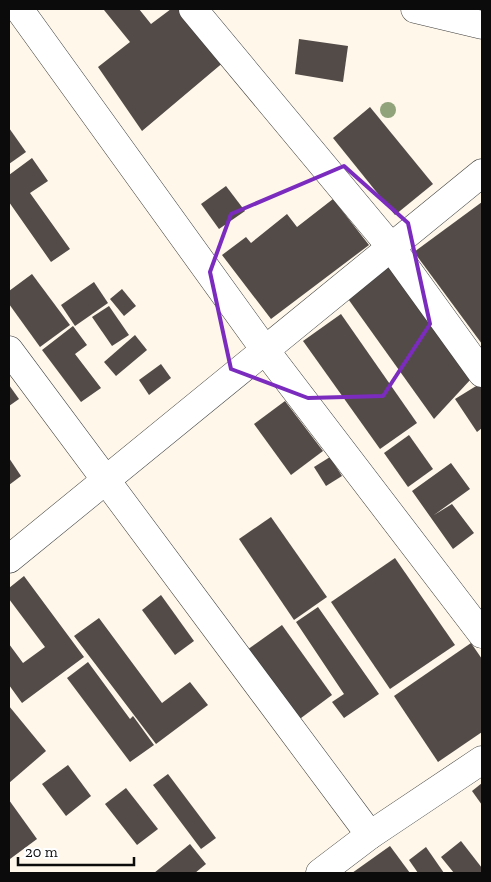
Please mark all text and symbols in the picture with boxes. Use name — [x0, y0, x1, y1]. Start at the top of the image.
scale bar — [18, 834, 134, 866]
text: 20 m — [25, 843, 58, 861]

